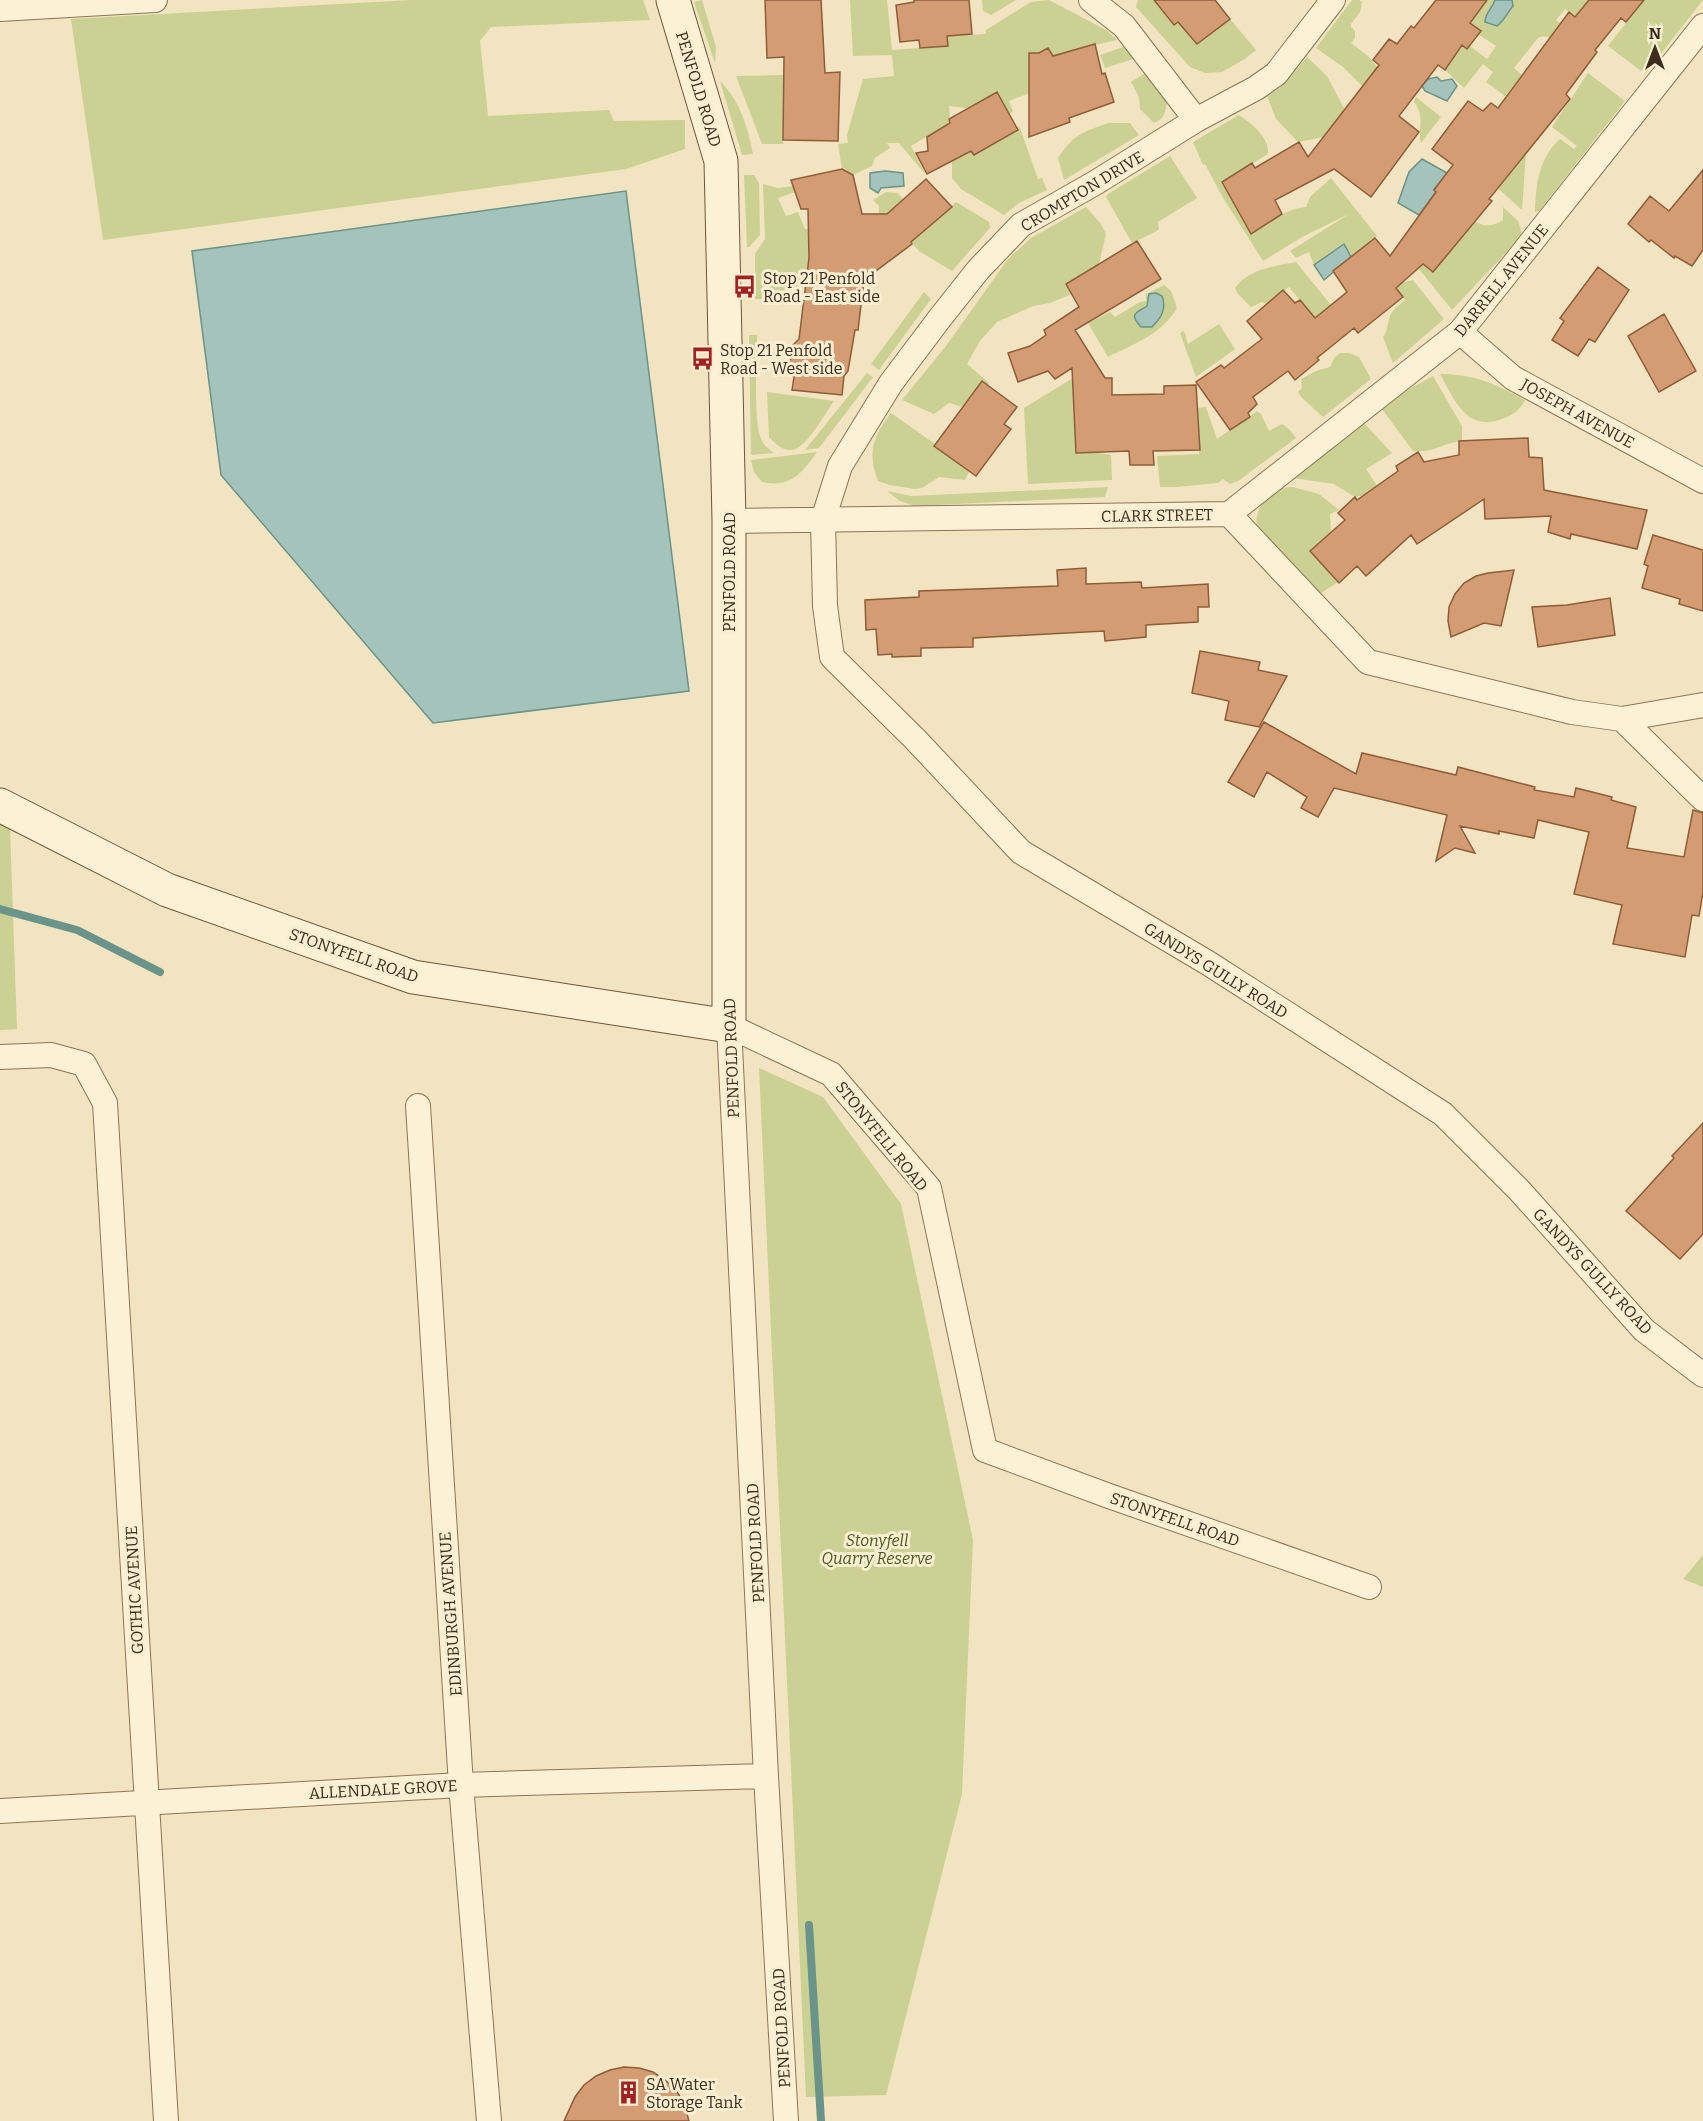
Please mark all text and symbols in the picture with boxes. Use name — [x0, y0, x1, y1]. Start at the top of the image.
north arrow — [1625, 18, 1685, 78]
text: N — [1649, 24, 1661, 43]
street label: PENFOLD ROAD — [672, 29, 725, 149]
street label: CROMPTON DRIVE — [1017, 147, 1147, 236]
street label: DARRELL AVENUE — [1450, 220, 1552, 340]
place label: Stop 21 Penfold Road - East side — [763, 269, 880, 306]
bus stop icon: Stop 21 Penfold Road - East side — [732, 274, 758, 300]
place label: Stop 21 Penfold Road - West side — [720, 341, 843, 378]
bus stop icon: Stop 21 Penfold Road - West side — [689, 346, 715, 372]
street label: JOSEPH AVENUE — [1517, 374, 1638, 452]
street label: CLARK STREET — [1101, 505, 1213, 526]
street label: PENFOLD ROAD — [720, 512, 739, 632]
street label: GANDYS GULLY ROAD — [1140, 918, 1291, 1022]
street label: STONYFELL ROAD — [287, 924, 421, 987]
street label: PENFOLD ROAD — [720, 998, 743, 1118]
street label: STONYFELL ROAD — [832, 1078, 932, 1195]
street label: GANDYS GULLY ROAD — [1529, 1204, 1656, 1338]
street label: PENFOLD ROAD — [743, 1483, 768, 1603]
street label: STONYFELL ROAD — [1108, 1488, 1242, 1551]
street label: GOTHIC AVENUE — [122, 1525, 147, 1655]
street label: EDINBURGH AVENUE — [435, 1531, 466, 1697]
park label: Stonyfell Quarry Reserve — [821, 1531, 933, 1568]
street label: ALLENDALE GROVE — [308, 1776, 458, 1803]
street label: PENFOLD ROAD — [769, 1968, 794, 2088]
place label: SA Water Storage Tank — [646, 2075, 743, 2112]
building icon: SA Water Storage Tank — [615, 2080, 641, 2106]

